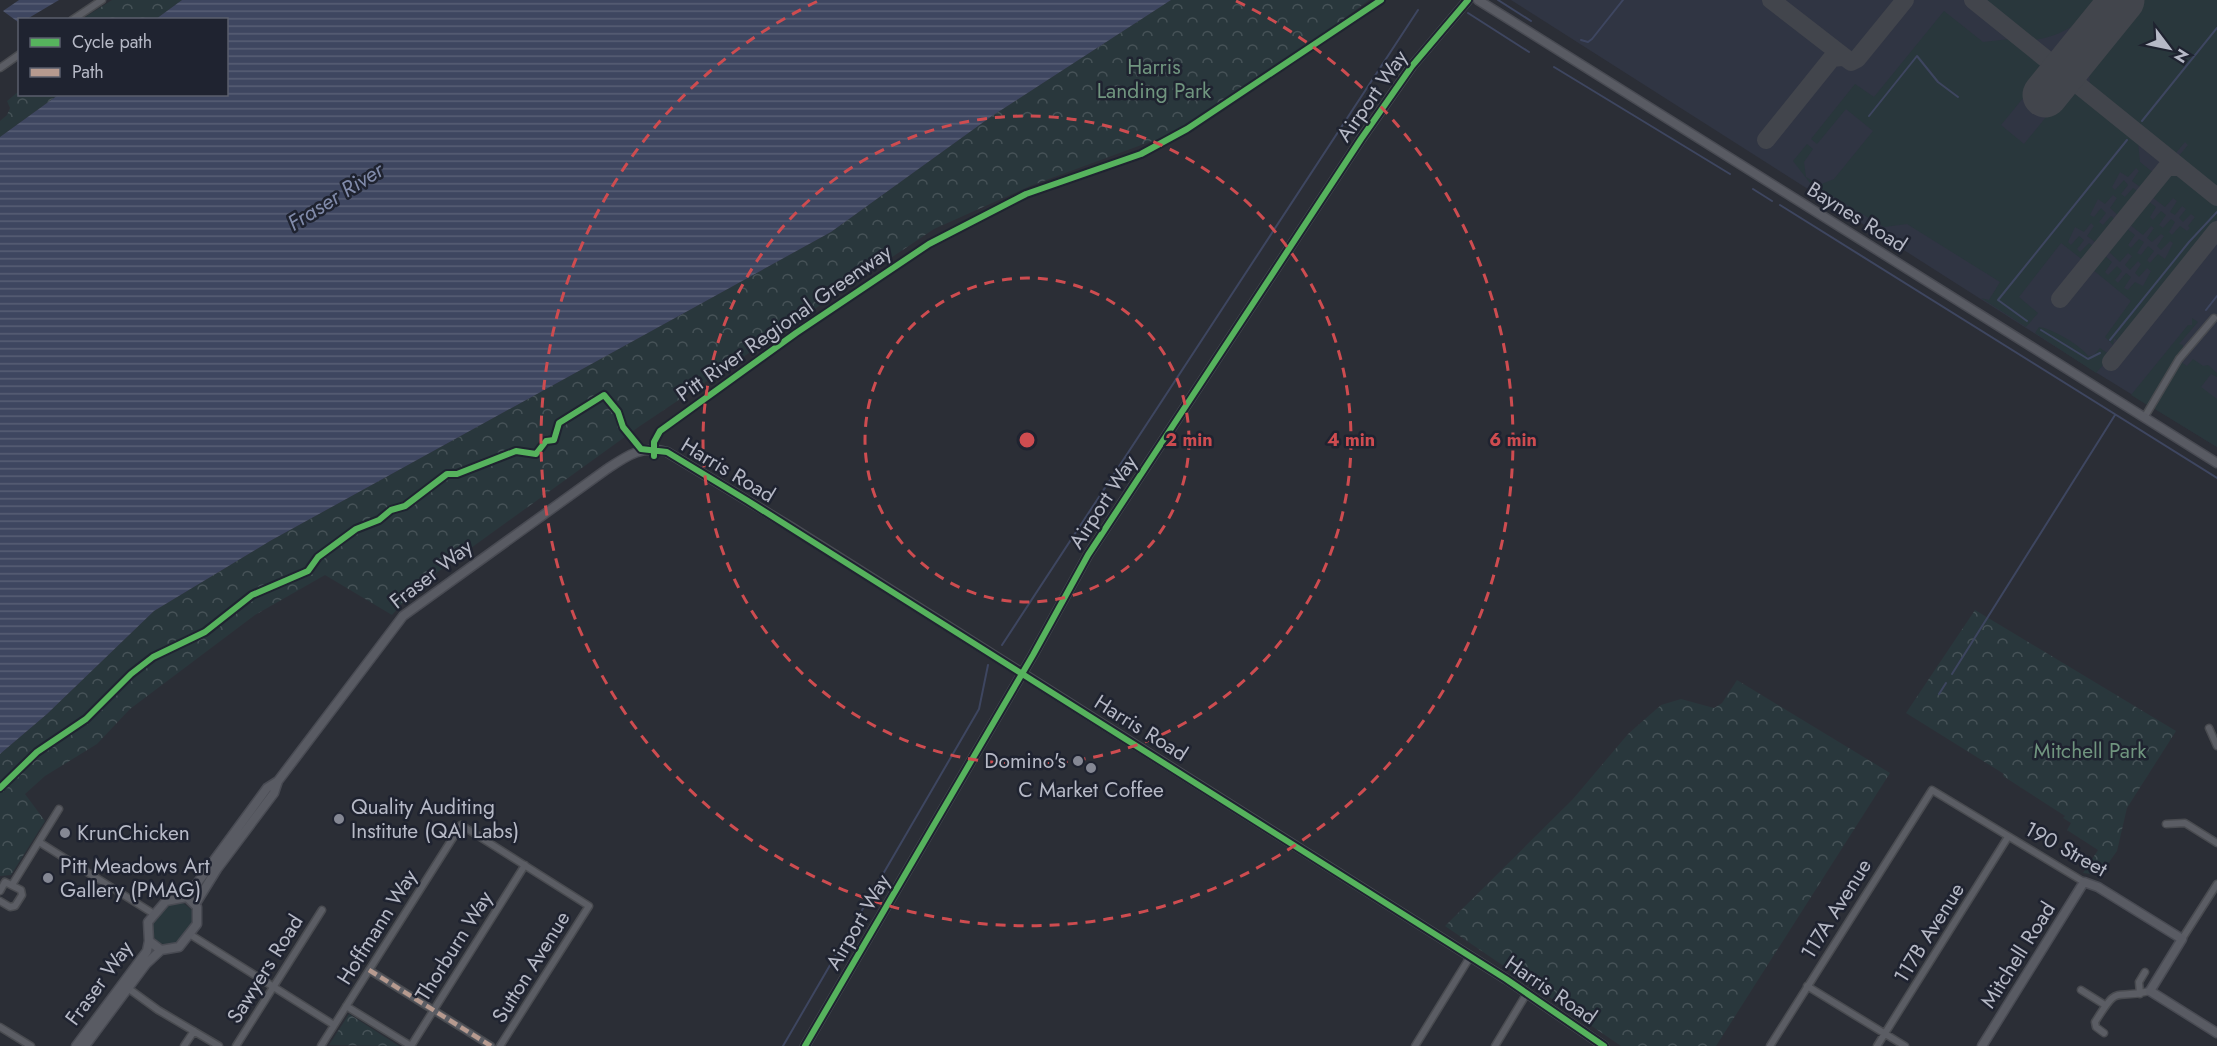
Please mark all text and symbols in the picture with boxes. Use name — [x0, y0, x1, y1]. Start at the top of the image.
legend — [18, 18, 228, 96]
north arrow — [2139, 18, 2199, 78]
text: Cycle path — [72, 29, 152, 55]
street label: Airport Way — [1329, 43, 1415, 148]
text: N — [2168, 44, 2194, 67]
park label: Harris Landing Park — [1097, 52, 1212, 106]
text: Path — [72, 59, 104, 85]
water label: Fraser River — [281, 153, 391, 238]
street label: Baynes Road — [1801, 174, 1913, 260]
street label: Pitt River Regional Greenway — [670, 237, 898, 409]
text: 2 min — [1165, 427, 1213, 453]
text: 4 min — [1327, 427, 1375, 453]
text: 6 min — [1489, 427, 1537, 453]
street label: Harris Road — [675, 430, 781, 510]
centre of rings — [1017, 430, 1037, 450]
street label: Airport Way — [1061, 449, 1145, 555]
street label: Fraser Way — [383, 532, 479, 616]
street label: Harris Road — [1089, 687, 1193, 769]
park label: Mitchell Park — [2034, 736, 2147, 766]
place label: Domino's — [984, 746, 1066, 776]
marker: Domino's — [1071, 754, 1085, 768]
marker: C Market Coffee — [1084, 761, 1098, 775]
place label: C Market Coffee — [1018, 775, 1164, 805]
place label: Quality Auditing Institute (QAI Labs) — [351, 792, 519, 846]
marker: Quality Auditing Institute (QAI Labs) — [332, 812, 346, 826]
street label: 190 Street — [2019, 814, 2113, 884]
place label: KrunChicken — [77, 818, 190, 848]
marker: KrunChicken — [58, 826, 72, 840]
place label: Pitt Meadows Art Gallery (PMAG) — [60, 851, 210, 905]
street label: 117A Avenue — [1793, 853, 1879, 965]
street label: Hoffmann Way — [330, 863, 425, 991]
street label: Airport Way — [818, 868, 898, 976]
marker: Pitt Meadows Art Gallery (PMAG) — [41, 871, 55, 885]
street label: 117B Avenue — [1886, 877, 1972, 989]
street label: Thorburn Way — [408, 884, 500, 1007]
street label: Mitchell Road — [1973, 896, 2063, 1014]
street label: Sutton Avenue — [485, 905, 577, 1029]
street label: Sawyers Road — [220, 909, 310, 1029]
street label: Fraser Way — [58, 934, 140, 1031]
street label: Harris Road — [1499, 948, 1603, 1032]

